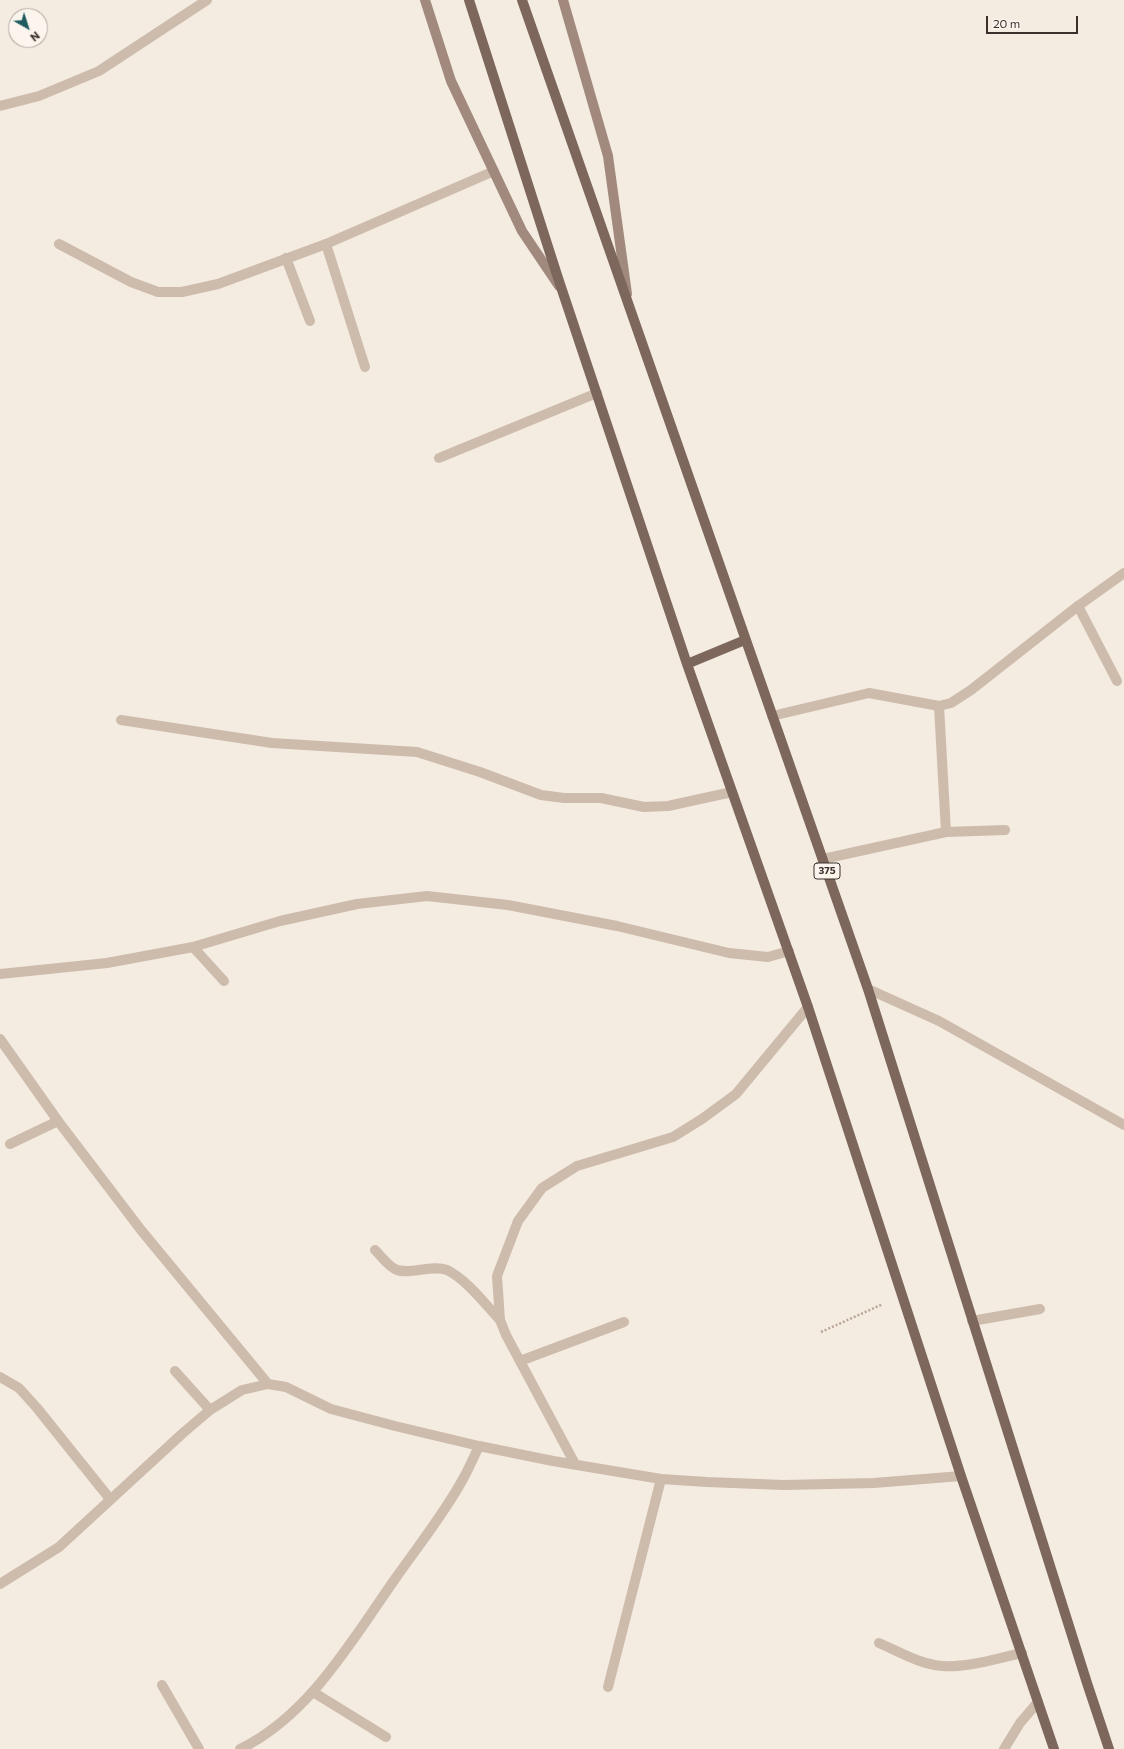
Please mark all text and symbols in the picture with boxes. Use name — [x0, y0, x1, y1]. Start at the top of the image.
north arrow — [8, 8, 48, 48]
scale bar — [988, 8, 1080, 34]
text: 20 m — [993, 16, 1020, 30]
text: N — [28, 29, 43, 45]
road number: 375 — [814, 863, 840, 879]

